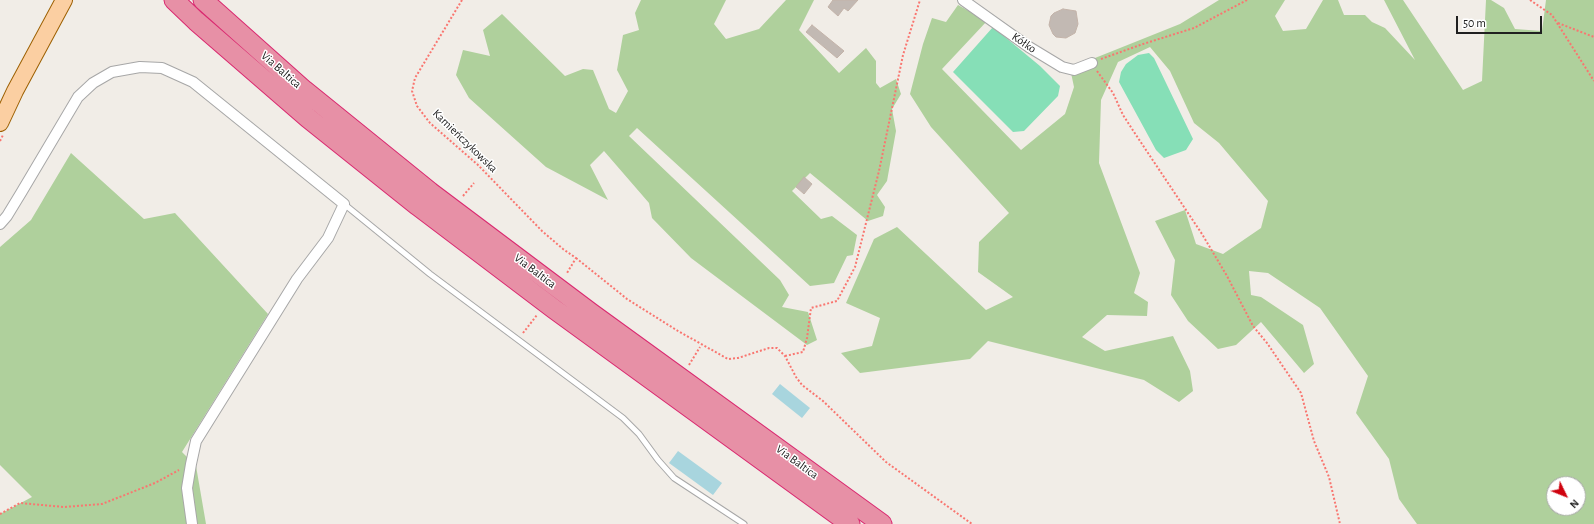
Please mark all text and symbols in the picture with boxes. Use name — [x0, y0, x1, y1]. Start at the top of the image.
scale bar — [1458, 8, 1544, 34]
text: 50 m — [1463, 17, 1486, 29]
street label: Kółko — [1009, 30, 1039, 56]
street label: Via Baltica — [258, 49, 304, 91]
street label: Kamieńczykowska — [429, 106, 501, 176]
street label: Via Baltica — [511, 251, 559, 291]
street label: Via Baltica — [773, 442, 821, 482]
north arrow — [1546, 476, 1586, 516]
text: N — [1568, 497, 1581, 510]

